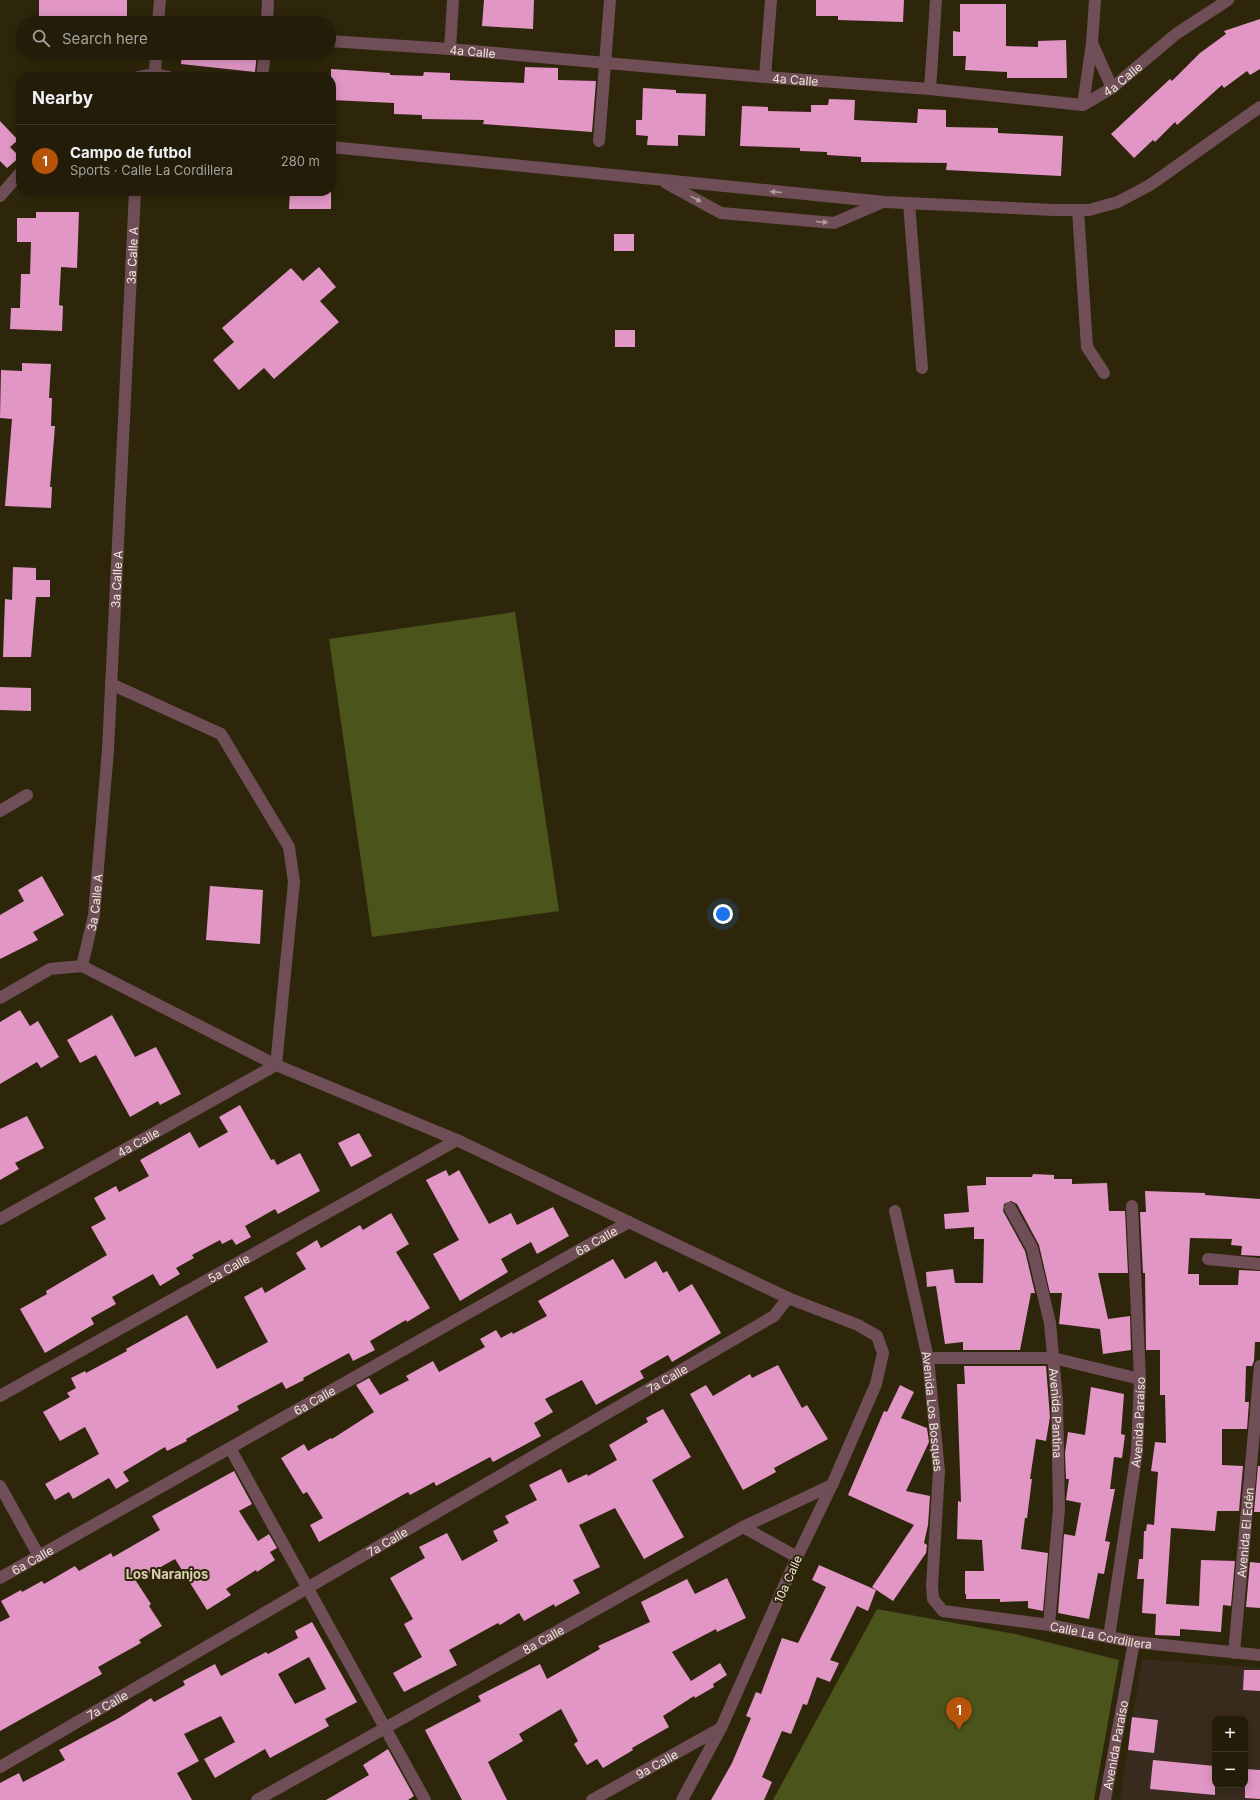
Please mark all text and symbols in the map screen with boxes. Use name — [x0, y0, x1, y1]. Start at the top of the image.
search box — [16, 16, 336, 60]
icon: search — [30, 27, 52, 49]
text: Search here — [62, 29, 148, 48]
street label: 4a Calle — [449, 41, 496, 61]
street label: 4a Calle — [1100, 59, 1145, 99]
street label: 4a Calle — [772, 70, 819, 88]
text: Nearby — [32, 88, 93, 108]
text: Campo de futbol — [70, 143, 191, 162]
text: 1 — [42, 153, 48, 169]
text: 280 m — [281, 153, 320, 169]
text: Sports · Calle La Cordillera — [70, 162, 233, 178]
one-way arrow — [770, 188, 782, 195]
one-way arrow — [690, 196, 702, 203]
one-way arrow — [816, 219, 828, 226]
street label: 3a Calle A — [123, 226, 141, 285]
street label: 3a Calle A — [107, 550, 125, 608]
street label: 3a Calle A — [83, 873, 105, 932]
your location — [713, 904, 733, 924]
street label: 4a Calle — [114, 1124, 162, 1160]
street label: 6a Calle — [572, 1223, 620, 1258]
street label: 5a Calle — [205, 1250, 252, 1286]
street label: Avenida Los Bosques — [919, 1349, 947, 1472]
street label: 7a Calle — [644, 1361, 690, 1396]
street label: Avenida Pantina — [1047, 1367, 1066, 1458]
street label: Avenida Paraíso — [1127, 1377, 1148, 1468]
street label: 6a Calle — [291, 1382, 338, 1418]
street label: Avenida El Edén — [1233, 1487, 1256, 1578]
street label: 7a Calle — [364, 1524, 410, 1559]
street label: 6a Calle — [9, 1542, 56, 1578]
street label: 10a Calle — [771, 1553, 805, 1605]
district label: Los Naranjos — [126, 1566, 208, 1582]
street label: Calle La Cordillera — [1049, 1618, 1153, 1651]
street label: 8a Calle — [519, 1622, 567, 1657]
street label: 7a Calle — [84, 1687, 130, 1722]
pin: 1 — [946, 1697, 972, 1730]
street label: Avenida Paraíso — [1100, 1699, 1131, 1791]
map controls — [1212, 1716, 1248, 1788]
button: + — [1212, 1716, 1248, 1752]
street label: 9a Calle — [633, 1746, 680, 1782]
button: − — [1212, 1752, 1248, 1788]

